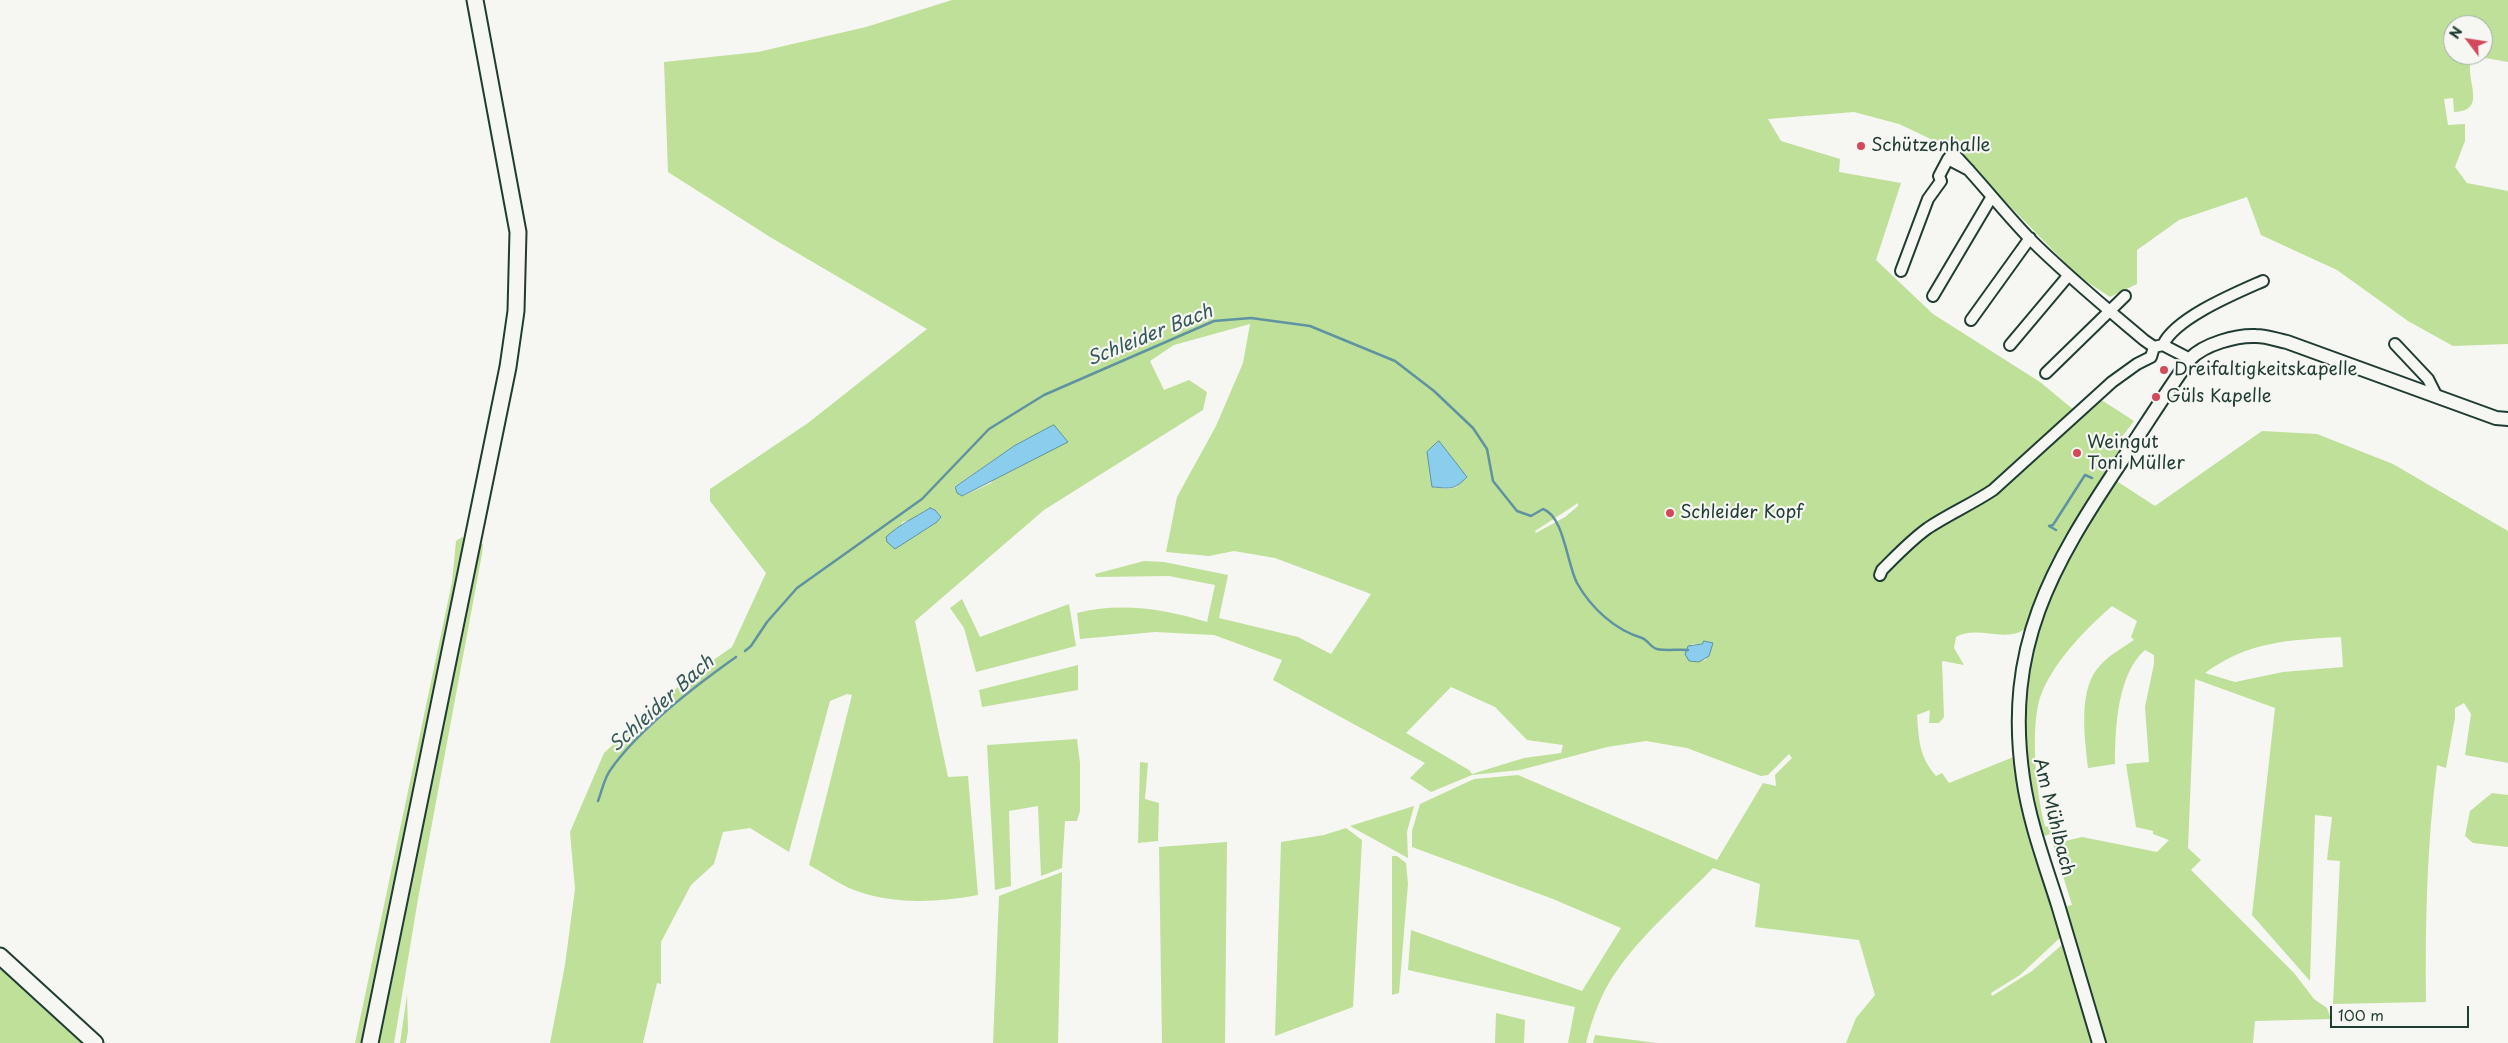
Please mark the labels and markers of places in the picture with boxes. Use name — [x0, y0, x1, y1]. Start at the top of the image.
place label: Schützenhalle — [1871, 135, 1990, 157]
marker: Schützenhalle — [1855, 140, 1867, 152]
place label: Dreifaltigkeitskapelle — [2174, 359, 2357, 381]
marker: Dreifaltigkeitskapelle — [2158, 364, 2170, 376]
place label: Güls Kapelle — [2166, 386, 2271, 408]
marker: Güls Kapelle — [2150, 391, 2162, 403]
place label: Weingut Toni Müller — [2087, 432, 2185, 474]
marker: Weingut Toni Müller — [2071, 447, 2083, 459]
place label: Schleider Kopf — [1680, 502, 1803, 524]
marker: Schleider Kopf — [1664, 507, 1676, 519]

